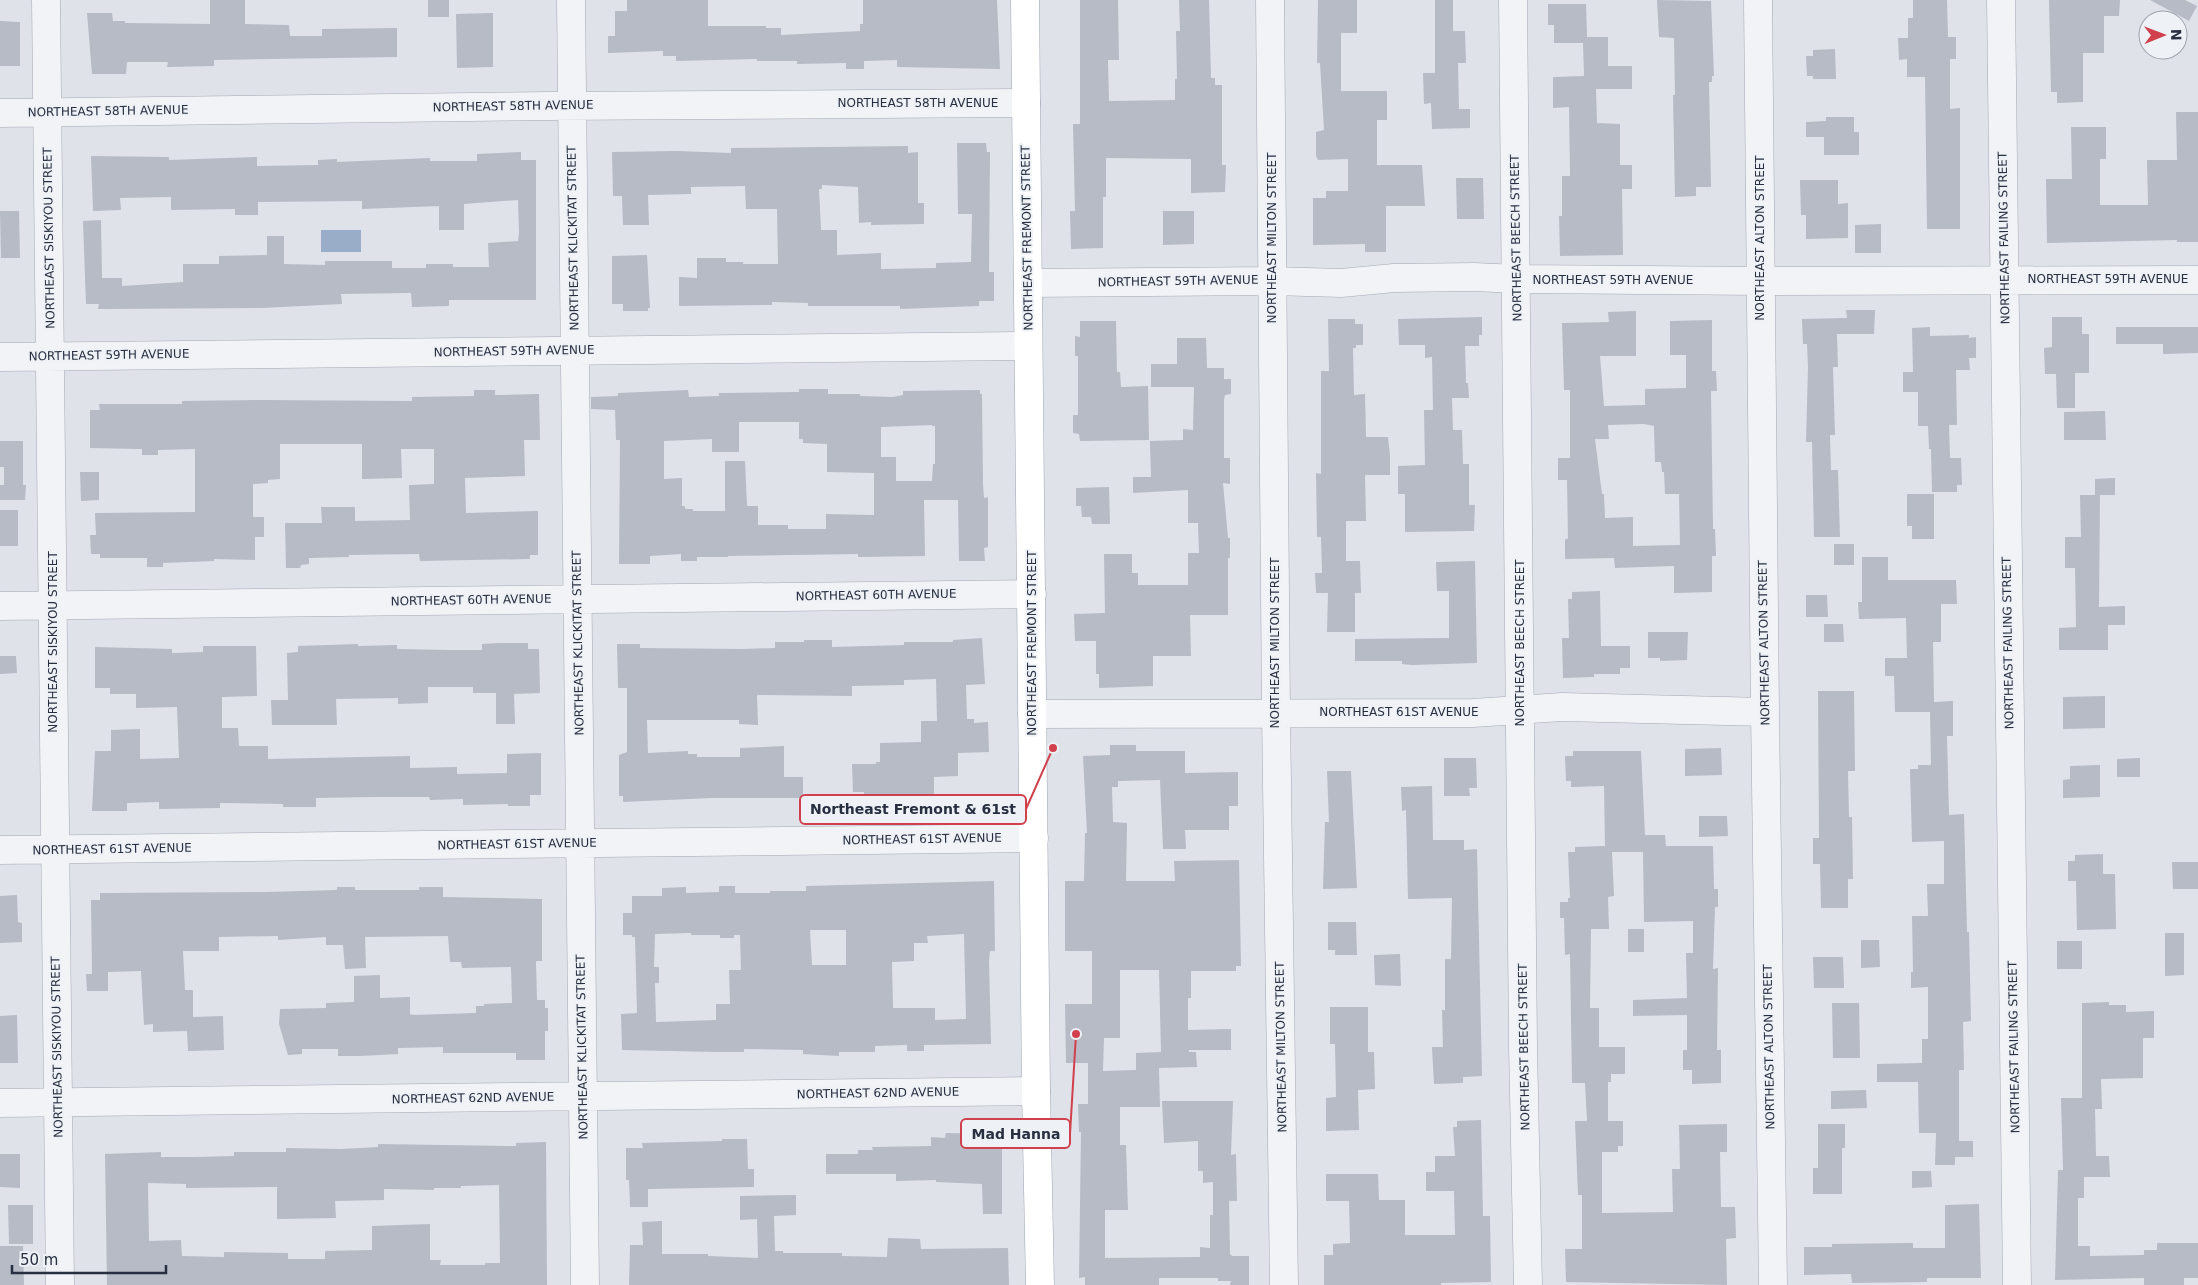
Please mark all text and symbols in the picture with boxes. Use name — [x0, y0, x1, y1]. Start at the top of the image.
north arrow — [2138, 10, 2188, 60]
text: N — [2168, 29, 2184, 41]
street label: NORTHEAST 58TH AVENUE — [838, 96, 998, 110]
street label: NORTHEAST 58TH AVENUE — [432, 98, 594, 114]
street label: NORTHEAST 58TH AVENUE — [27, 103, 189, 119]
street label: NORTHEAST KLICKITAT STREET — [564, 145, 582, 331]
street label: NORTHEAST FREMONT STREET — [1018, 145, 1036, 331]
street label: NORTHEAST SISKIYOU STREET — [40, 146, 58, 329]
street label: NORTHEAST FAILING STREET — [1995, 151, 2013, 324]
street label: NORTHEAST MILTON STREET — [1265, 152, 1279, 324]
street label: NORTHEAST BEECH STREET — [1508, 154, 1524, 322]
street label: NORTHEAST ALTON STREET — [1753, 155, 1767, 321]
street label: NORTHEAST 59TH AVENUE — [2028, 272, 2188, 286]
street label: NORTHEAST 59TH AVENUE — [1097, 273, 1259, 289]
street label: NORTHEAST 59TH AVENUE — [1533, 273, 1693, 287]
street label: NORTHEAST 59TH AVENUE — [433, 343, 595, 359]
street label: NORTHEAST 59TH AVENUE — [28, 347, 190, 363]
street label: NORTHEAST KLICKITAT STREET — [569, 550, 587, 736]
street label: NORTHEAST FREMONT STREET — [1025, 550, 1039, 736]
street label: NORTHEAST SISKIYOU STREET — [46, 551, 60, 733]
street label: NORTHEAST FAILING STREET — [1999, 556, 2017, 729]
street label: NORTHEAST MILTON STREET — [1268, 557, 1282, 729]
street label: NORTHEAST BEECH STREET — [1513, 559, 1527, 727]
street label: NORTHEAST ALTON STREET — [1756, 560, 1772, 726]
street label: NORTHEAST 60TH AVENUE — [795, 587, 957, 603]
street label: NORTHEAST 60TH AVENUE — [390, 592, 552, 608]
street label: NORTHEAST 61ST AVENUE — [1319, 705, 1479, 719]
callout: Northeast Fremont & 61st — [800, 795, 1026, 824]
text: Northeast Fremont & 61st — [810, 801, 1016, 817]
street label: NORTHEAST 61ST AVENUE — [842, 831, 1002, 847]
street label: NORTHEAST 61ST AVENUE — [437, 836, 597, 852]
street label: NORTHEAST 61ST AVENUE — [32, 841, 192, 857]
street label: NORTHEAST KLICKITAT STREET — [573, 954, 591, 1140]
street label: NORTHEAST SISKIYOU STREET — [48, 955, 66, 1138]
street label: NORTHEAST FAILING STREET — [2005, 960, 2023, 1133]
street label: NORTHEAST MILTON STREET — [1272, 961, 1289, 1133]
street label: NORTHEAST BEECH STREET — [1516, 963, 1532, 1131]
street label: NORTHEAST ALTON STREET — [1761, 964, 1777, 1130]
street label: NORTHEAST 62ND AVENUE — [797, 1085, 959, 1101]
street label: NORTHEAST 62ND AVENUE — [392, 1090, 554, 1106]
callout: Mad Hanna — [961, 1119, 1070, 1148]
text: Mad Hanna — [972, 1126, 1060, 1142]
scale bar — [12, 1242, 166, 1274]
text: 50 m — [20, 1251, 58, 1269]

